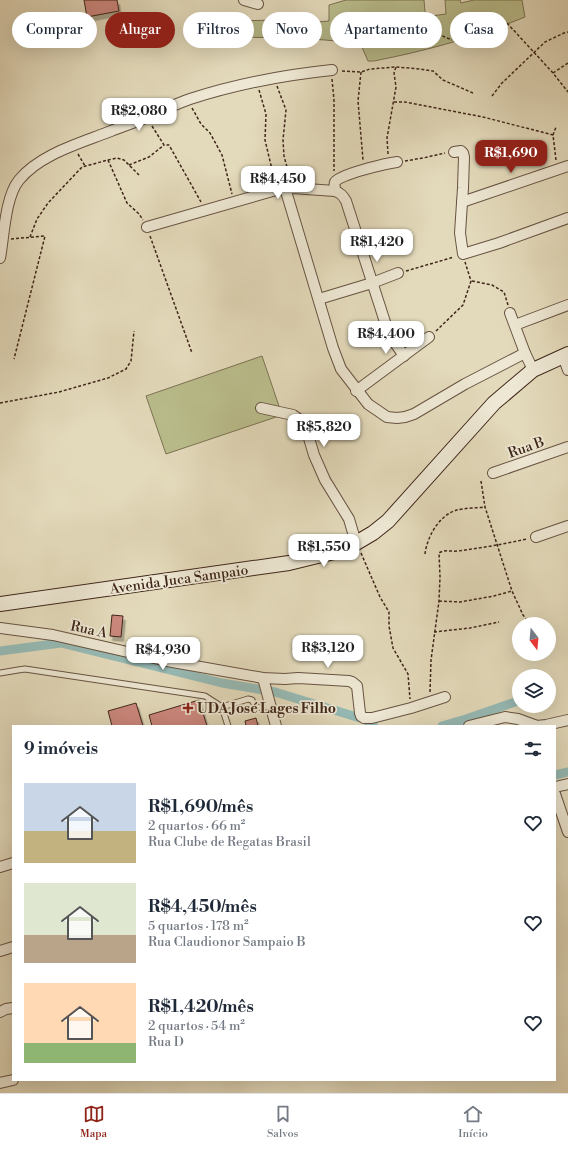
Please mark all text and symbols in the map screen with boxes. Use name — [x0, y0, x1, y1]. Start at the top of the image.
chip: Comprar — [12, 12, 97, 48]
chip: Alugar — [105, 12, 175, 48]
chip: Filtros — [183, 12, 254, 48]
chip: Novo — [262, 12, 322, 48]
chip: Apartamento — [330, 12, 442, 48]
chip: Casa — [450, 12, 508, 48]
pin: R$2,080 — [102, 98, 176, 132]
text: R$2,080 — [111, 103, 167, 119]
pin: R$1,690 — [474, 140, 548, 174]
text: R$1,690 — [484, 145, 538, 161]
pin: R$4,450 — [241, 166, 315, 200]
text: R$4,450 — [250, 171, 306, 187]
pin: R$1,420 — [340, 229, 414, 263]
text: R$1,420 — [350, 234, 404, 250]
pin: R$4,400 — [349, 321, 423, 355]
text: R$4,400 — [357, 326, 415, 342]
pin: R$5,820 — [287, 414, 361, 448]
text: R$5,820 — [296, 419, 352, 435]
street label: Rua B — [506, 433, 547, 463]
pin: R$1,550 — [287, 534, 361, 568]
text: R$1,550 — [297, 539, 351, 555]
street label: Avenida Juca Sampaio — [108, 561, 250, 599]
street label: Rua A — [69, 617, 109, 643]
north arrow — [512, 617, 556, 661]
map controls — [512, 617, 556, 713]
pin: R$3,120 — [291, 635, 365, 669]
pin: R$4,930 — [126, 637, 200, 671]
text: R$3,120 — [301, 640, 355, 656]
text: R$4,930 — [135, 642, 191, 658]
button: layers — [512, 669, 556, 713]
place label: UDA José Lages Filho — [197, 700, 336, 718]
marker: UDA José Lages Filho — [182, 702, 194, 714]
text: 9 imóveis — [24, 738, 98, 760]
icon: filters — [522, 738, 544, 760]
text: R$1,690/mês — [148, 796, 253, 818]
icon: home — [56, 799, 104, 847]
icon: heart — [522, 812, 544, 834]
text: 2 quartos · 66 m² — [148, 818, 245, 834]
text: Rua Clube de Regatas Brasil — [148, 834, 311, 850]
text: R$4,450/mês — [148, 896, 257, 918]
icon: home — [56, 899, 104, 947]
icon: heart — [522, 912, 544, 934]
text: 5 quartos · 178 m² — [148, 918, 249, 934]
text: Rua Claudionor Sampaio B — [148, 934, 306, 950]
text: R$1,420/mês — [148, 996, 254, 1018]
icon: home — [56, 999, 104, 1047]
icon: heart — [522, 1012, 544, 1034]
text: 2 quartos · 54 m² — [148, 1018, 245, 1034]
text: Rua D — [148, 1034, 184, 1050]
tab: Mapa — [80, 1103, 107, 1141]
tab: Salvos — [267, 1103, 298, 1141]
tab: Início — [458, 1103, 488, 1141]

